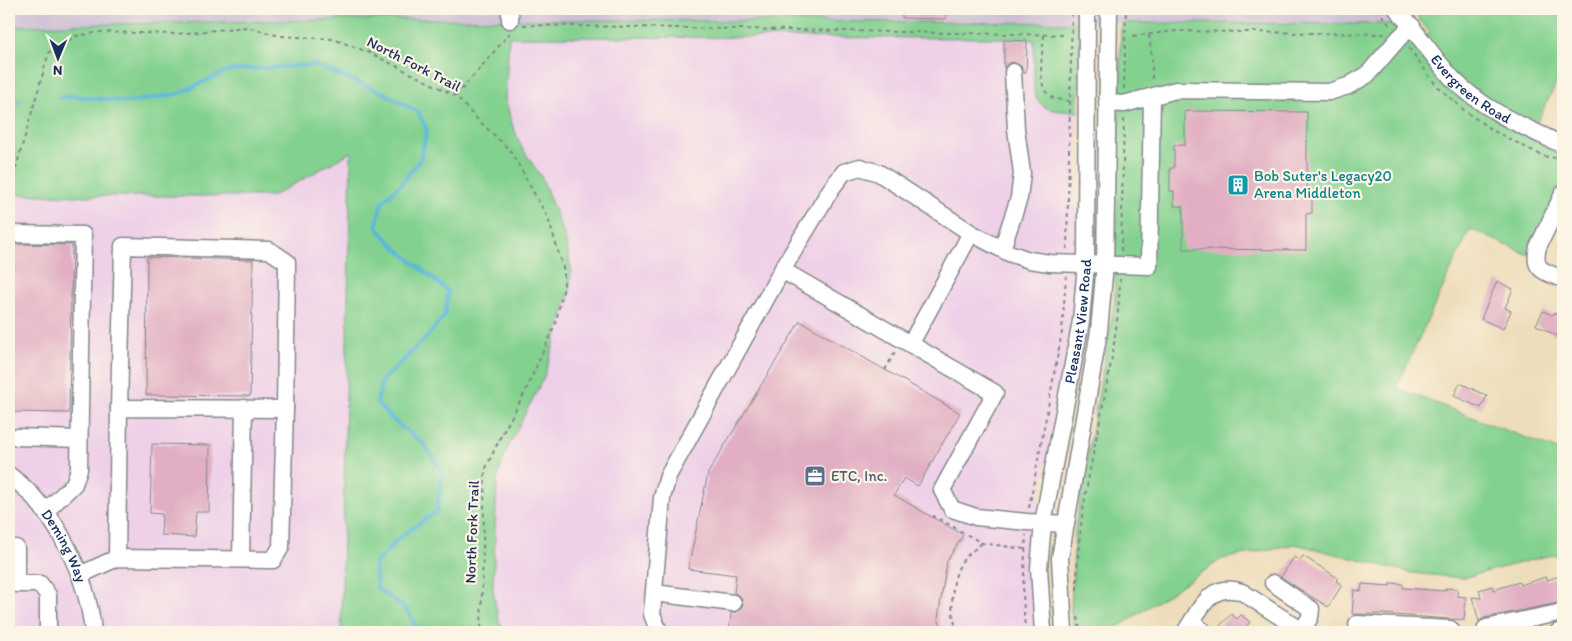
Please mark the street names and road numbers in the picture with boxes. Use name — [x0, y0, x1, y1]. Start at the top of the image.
street label: North Fork Trail — [364, 33, 465, 96]
street label: Evergreen Road — [1427, 51, 1514, 128]
street label: Pleasant View Road — [1060, 259, 1095, 385]
street label: North Fork Trail — [461, 479, 483, 584]
street label: Deming Way — [38, 505, 90, 585]

